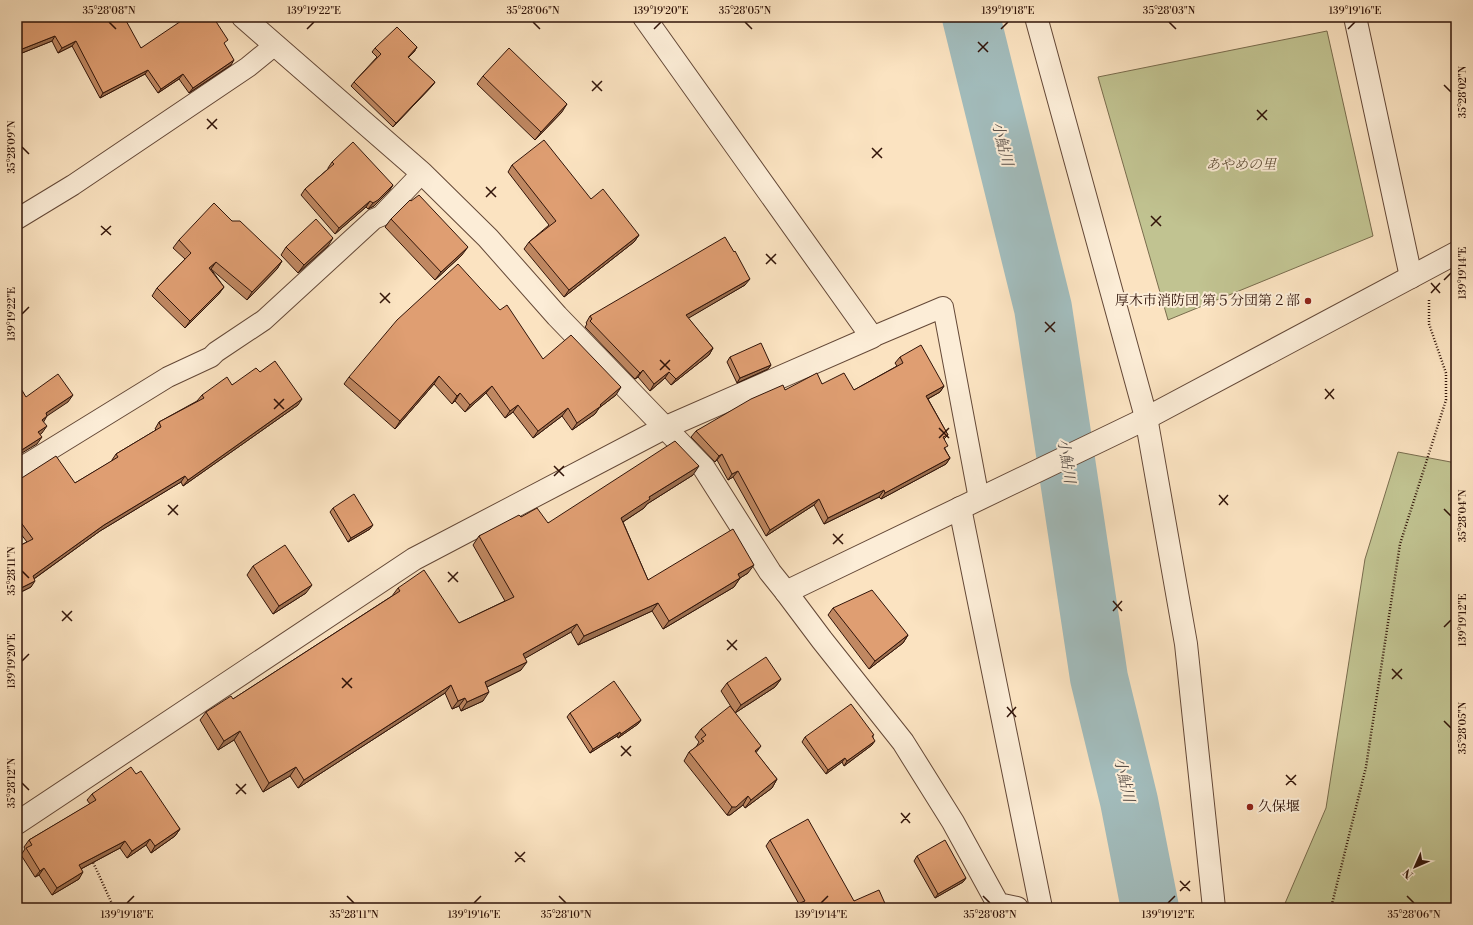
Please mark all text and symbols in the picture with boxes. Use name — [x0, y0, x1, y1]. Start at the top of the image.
text: 35°28'08"N — [83, 5, 136, 17]
text: 139°19'22"E — [287, 5, 341, 17]
text: 35°28'06"N — [507, 5, 560, 17]
text: 139°19'20"E — [634, 5, 689, 17]
text: 35°28'05"N — [719, 5, 772, 17]
text: 139°19'18"E — [982, 5, 1035, 17]
text: 35°28'03"N — [1143, 5, 1196, 17]
text: 139°19'16"E — [1329, 5, 1381, 17]
text: 35°28'02"N — [1457, 65, 1469, 118]
text: 35°28'09"N — [6, 120, 18, 173]
water label: 小鮎川 — [987, 120, 1017, 170]
park label: あやめの里 — [1206, 156, 1277, 174]
text: 139°19'14"E — [1457, 247, 1469, 299]
text: 139°19'22"E — [6, 287, 18, 341]
place label: 厚木市消防団 第５分団第２部 — [1115, 292, 1300, 310]
marker: 厚木市消防団 第５分団第２部 — [1303, 296, 1313, 306]
water label: 小鮎川 — [1053, 437, 1079, 487]
text: 35°28'04"N — [1457, 489, 1469, 542]
text: 35°28'11"N — [6, 546, 18, 596]
text: 139°19'12"E — [1457, 593, 1469, 646]
text: 139°19'20"E — [6, 633, 18, 688]
text: 35°28'05"N — [1457, 701, 1469, 754]
water label: 小鮎川 — [1110, 756, 1139, 806]
text: 35°28'12"N — [6, 757, 18, 808]
place label: 久保堰 — [1258, 798, 1300, 816]
marker: 久保堰 — [1245, 802, 1255, 812]
north arrow — [1395, 847, 1435, 887]
text: N — [1400, 865, 1417, 881]
text: 139°19'18"E — [101, 909, 154, 921]
text: 35°28'11"N — [329, 909, 379, 921]
text: 139°19'16"E — [448, 909, 500, 921]
text: 35°28'10"N — [541, 909, 592, 921]
text: 139°19'14"E — [795, 909, 847, 921]
text: 35°28'08"N — [964, 909, 1017, 921]
text: 139°19'12"E — [1142, 909, 1195, 921]
text: 35°28'06"N — [1388, 909, 1441, 921]

